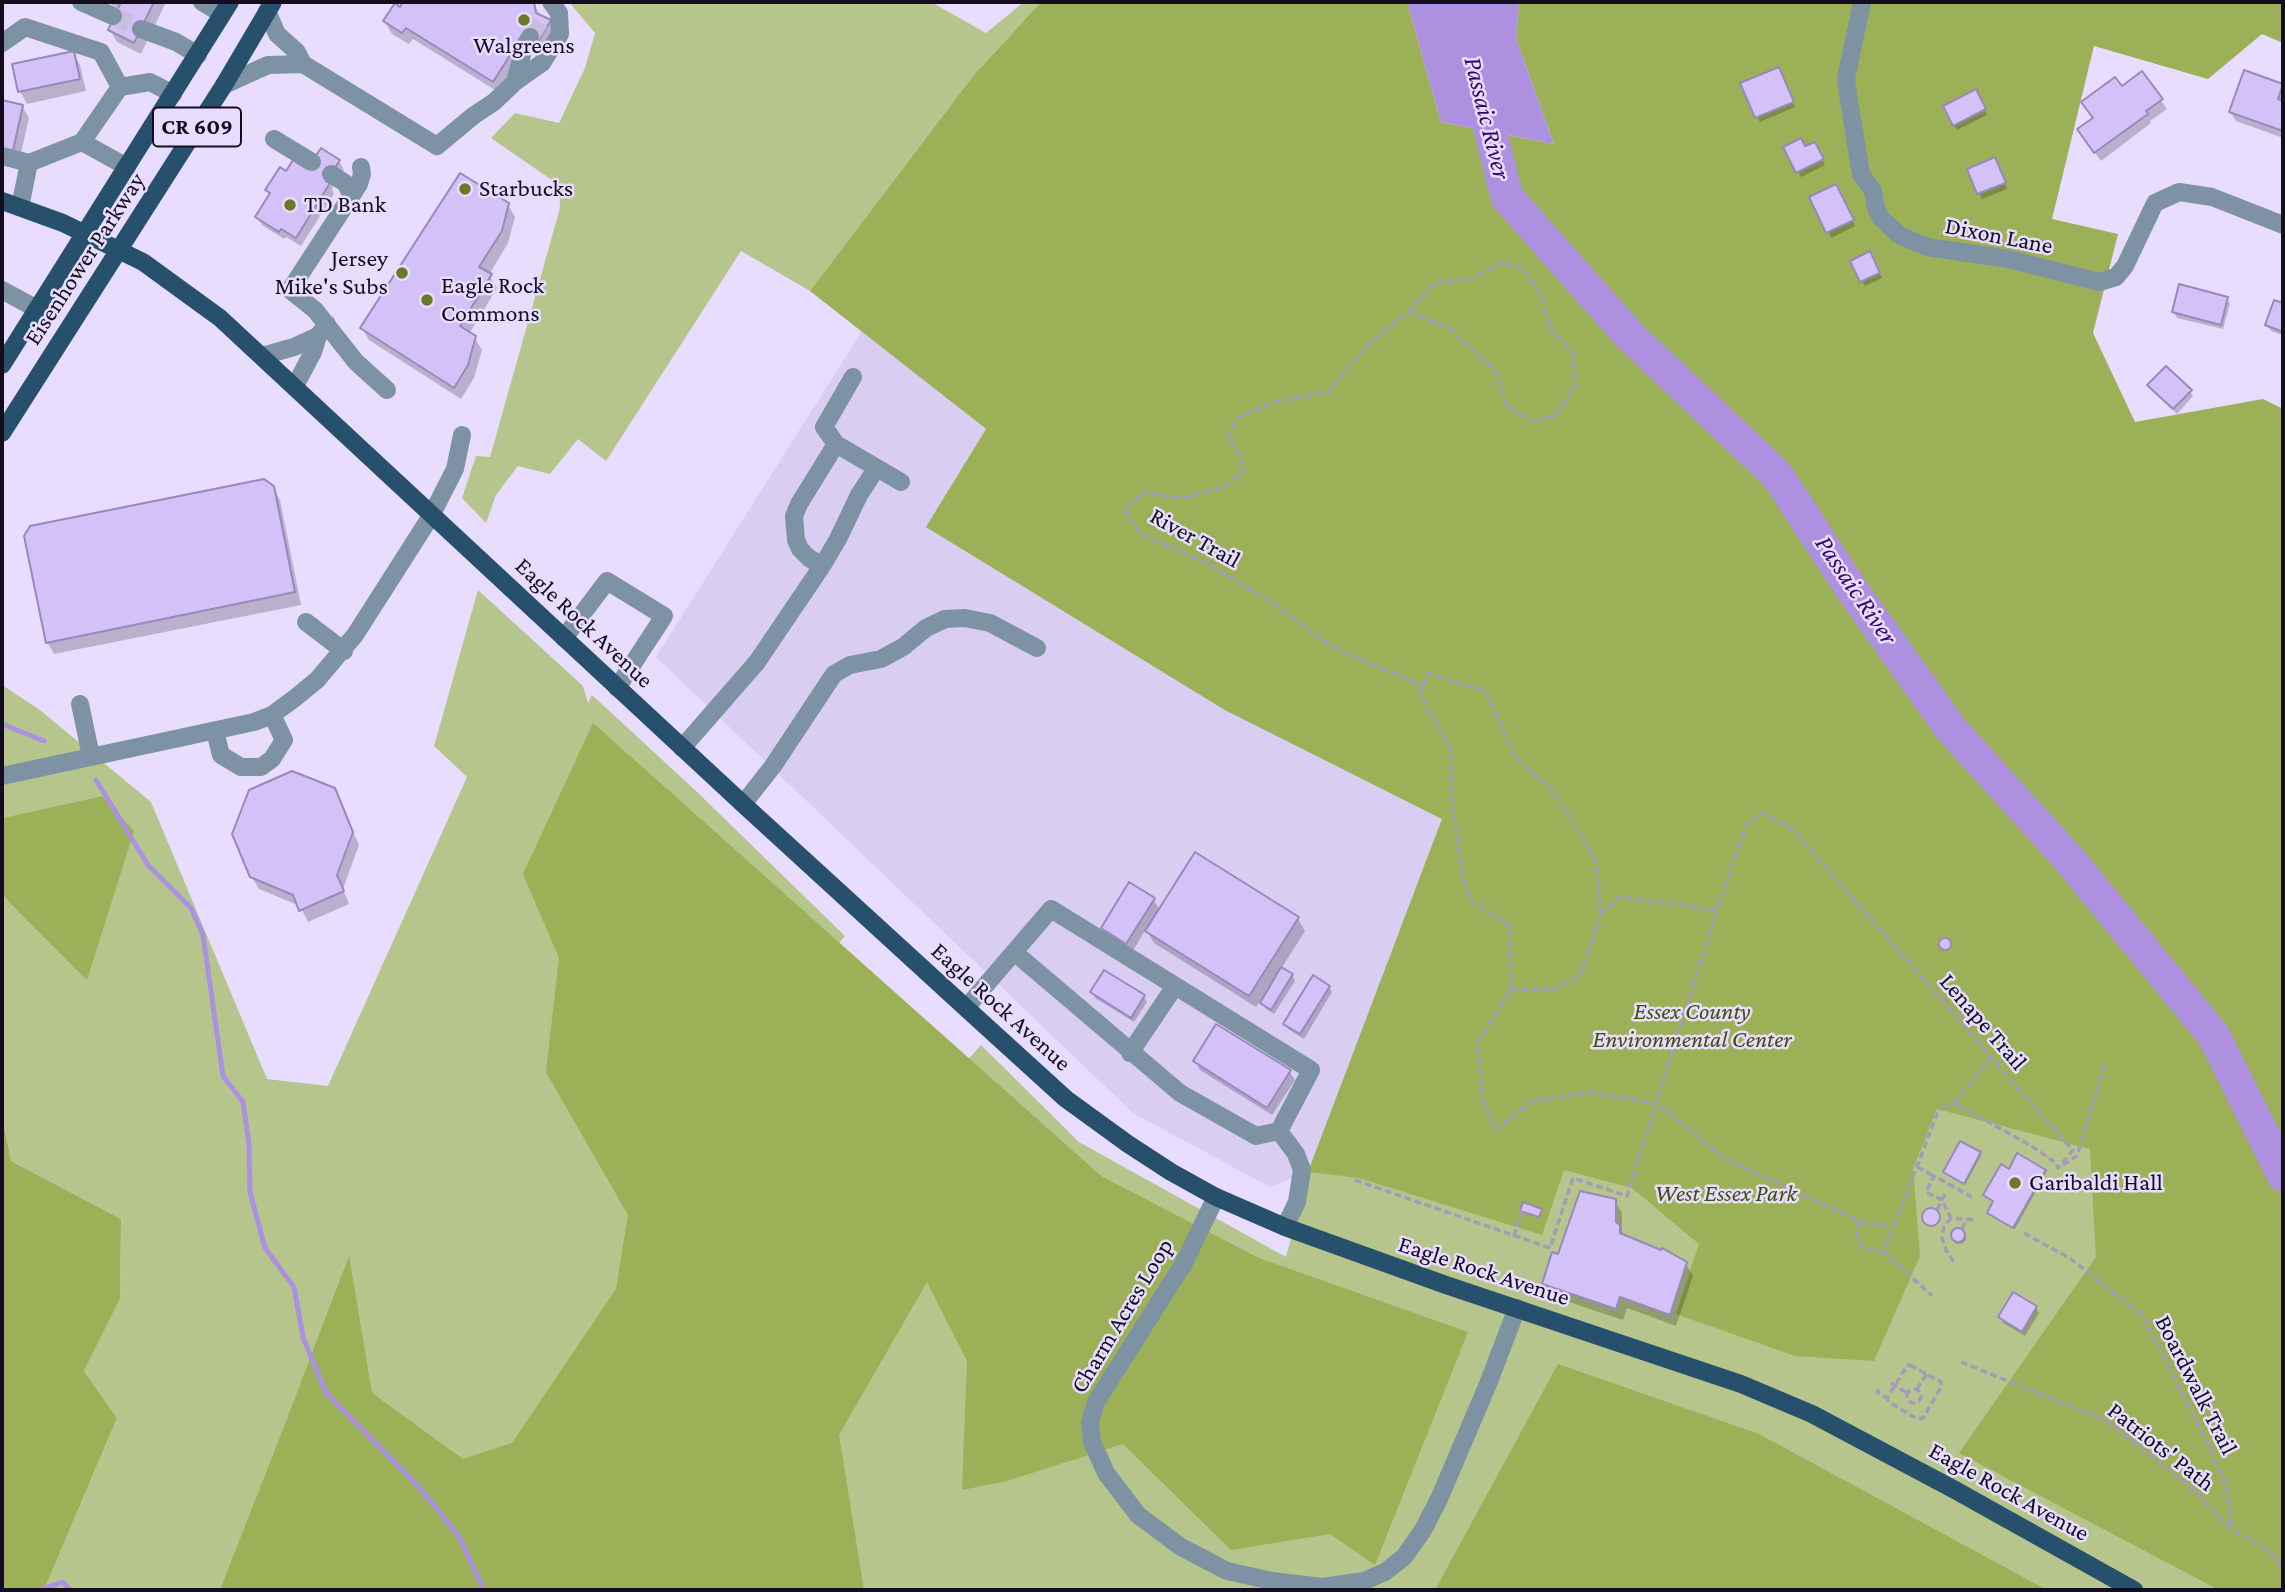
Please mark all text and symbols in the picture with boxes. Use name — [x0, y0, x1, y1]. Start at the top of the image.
marker: Walgreens — [516, 12, 532, 28]
place label: Walgreens — [473, 32, 575, 60]
water label: Passaic River — [1457, 54, 1517, 182]
road number: CR 609 — [153, 108, 241, 146]
street label: Eisenhower Parkway — [19, 167, 151, 351]
place label: Starbucks — [479, 175, 573, 203]
marker: Starbucks — [457, 181, 473, 197]
place label: TD Bank — [304, 191, 386, 219]
marker: TD Bank — [282, 197, 298, 213]
street label: Dixon Lane — [1943, 211, 2055, 261]
place label: Jersey Mike's Subs — [275, 245, 388, 301]
marker: Jersey Mike's Subs — [394, 265, 410, 281]
place label: Eagle Rock Commons — [441, 272, 544, 328]
marker: Eagle Rock Commons — [419, 292, 435, 308]
street label: River Trail — [1145, 501, 1245, 575]
water label: Passaic River — [1808, 529, 1904, 651]
street label: Eagle Rock Avenue — [509, 552, 659, 694]
street label: Eagle Rock Avenue — [925, 937, 1077, 1077]
street label: Lenape Trail — [1933, 968, 2033, 1076]
park label: Essex County Environmental Center — [1592, 998, 1792, 1054]
place label: Garibaldi Hall — [2029, 1169, 2163, 1197]
marker: Garibaldi Hall — [2007, 1175, 2023, 1191]
park label: West Essex Park — [1655, 1180, 1797, 1208]
street label: Eagle Rock Avenue — [1395, 1230, 1573, 1312]
street label: Charm Acres Loop — [1065, 1234, 1179, 1398]
street label: Boardwalk Trail — [2149, 1311, 2243, 1459]
street label: Patriots' Path — [2102, 1396, 2220, 1498]
street label: Eagle Rock Avenue — [1924, 1436, 2094, 1548]

